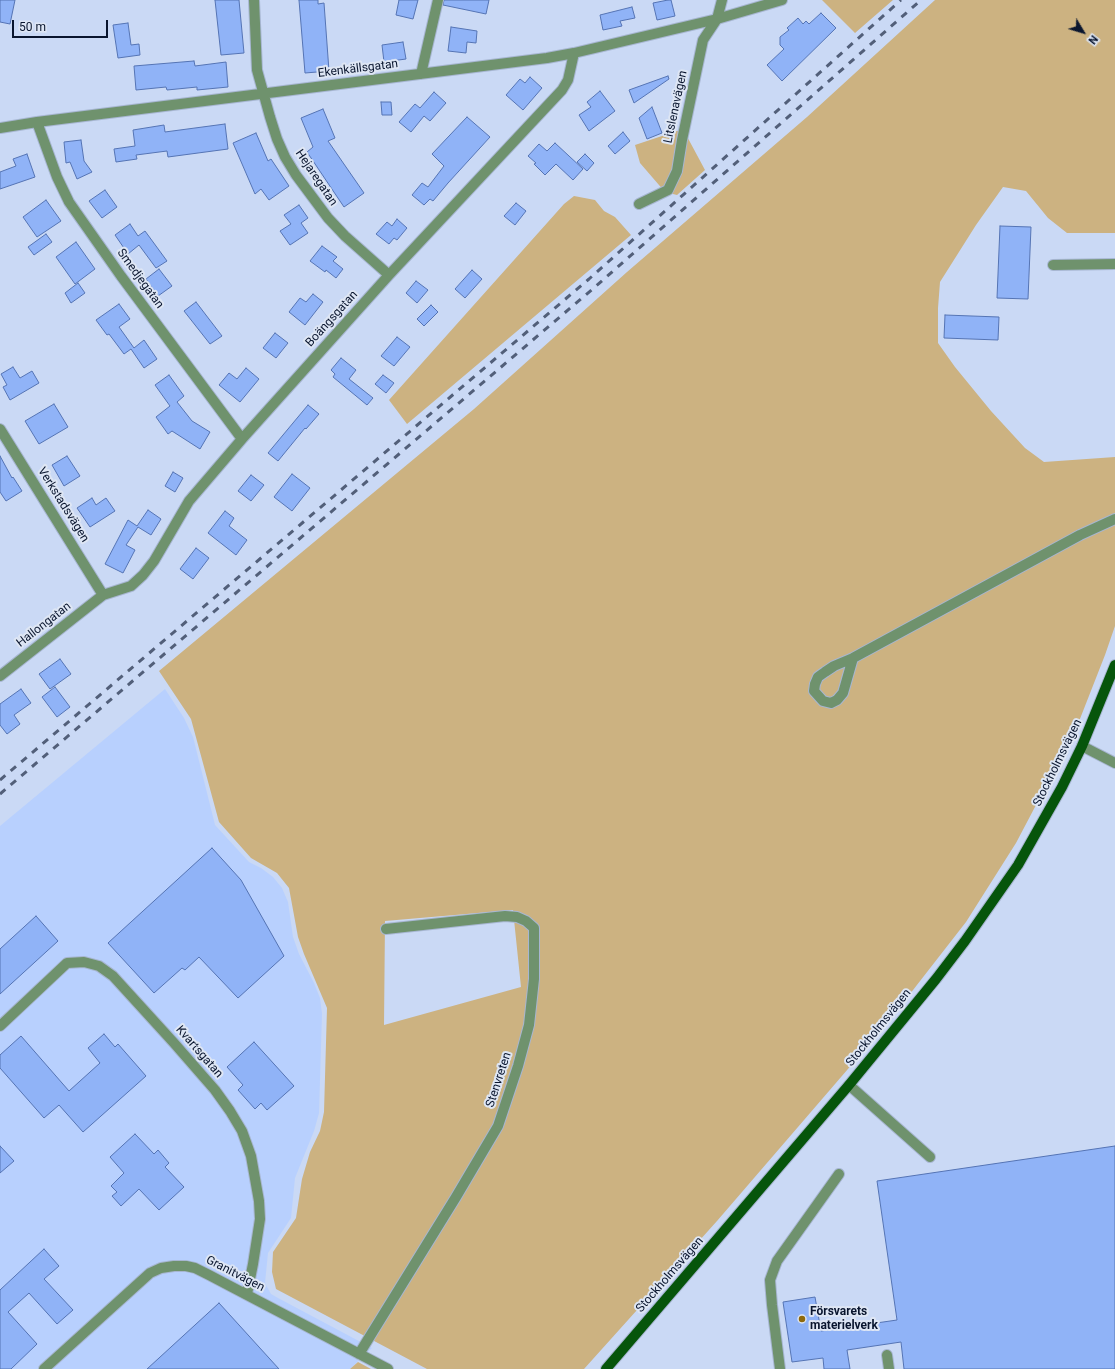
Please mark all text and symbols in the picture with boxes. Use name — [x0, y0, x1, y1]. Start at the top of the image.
scale bar — [14, 12, 110, 38]
north arrow — [1063, 12, 1103, 52]
text: 50 m — [19, 20, 46, 34]
text: N — [1085, 33, 1100, 47]
street label: Ekenkällsgatan — [317, 57, 399, 81]
street label: Litslenavägen — [661, 69, 691, 145]
street label: Hejaregatan — [292, 147, 340, 209]
street label: Smedjegatan — [113, 246, 167, 312]
street label: Boängsgatan — [303, 288, 361, 350]
street label: Verkstadsvägen — [34, 465, 92, 545]
street label: Hallongatan — [14, 599, 74, 651]
street label: Stockholmsvägen — [1031, 717, 1085, 809]
street label: Stockholmsvägen — [843, 986, 915, 1070]
street label: Kvartsgatan — [172, 1023, 226, 1081]
street label: Stenvreten — [483, 1051, 515, 1109]
street label: Stockholmsvägen — [633, 1234, 707, 1316]
street label: Granitvägen — [203, 1253, 267, 1295]
place label: Försvarets materielverk — [810, 1305, 878, 1333]
marker: Försvarets materielverk — [797, 1314, 807, 1324]

